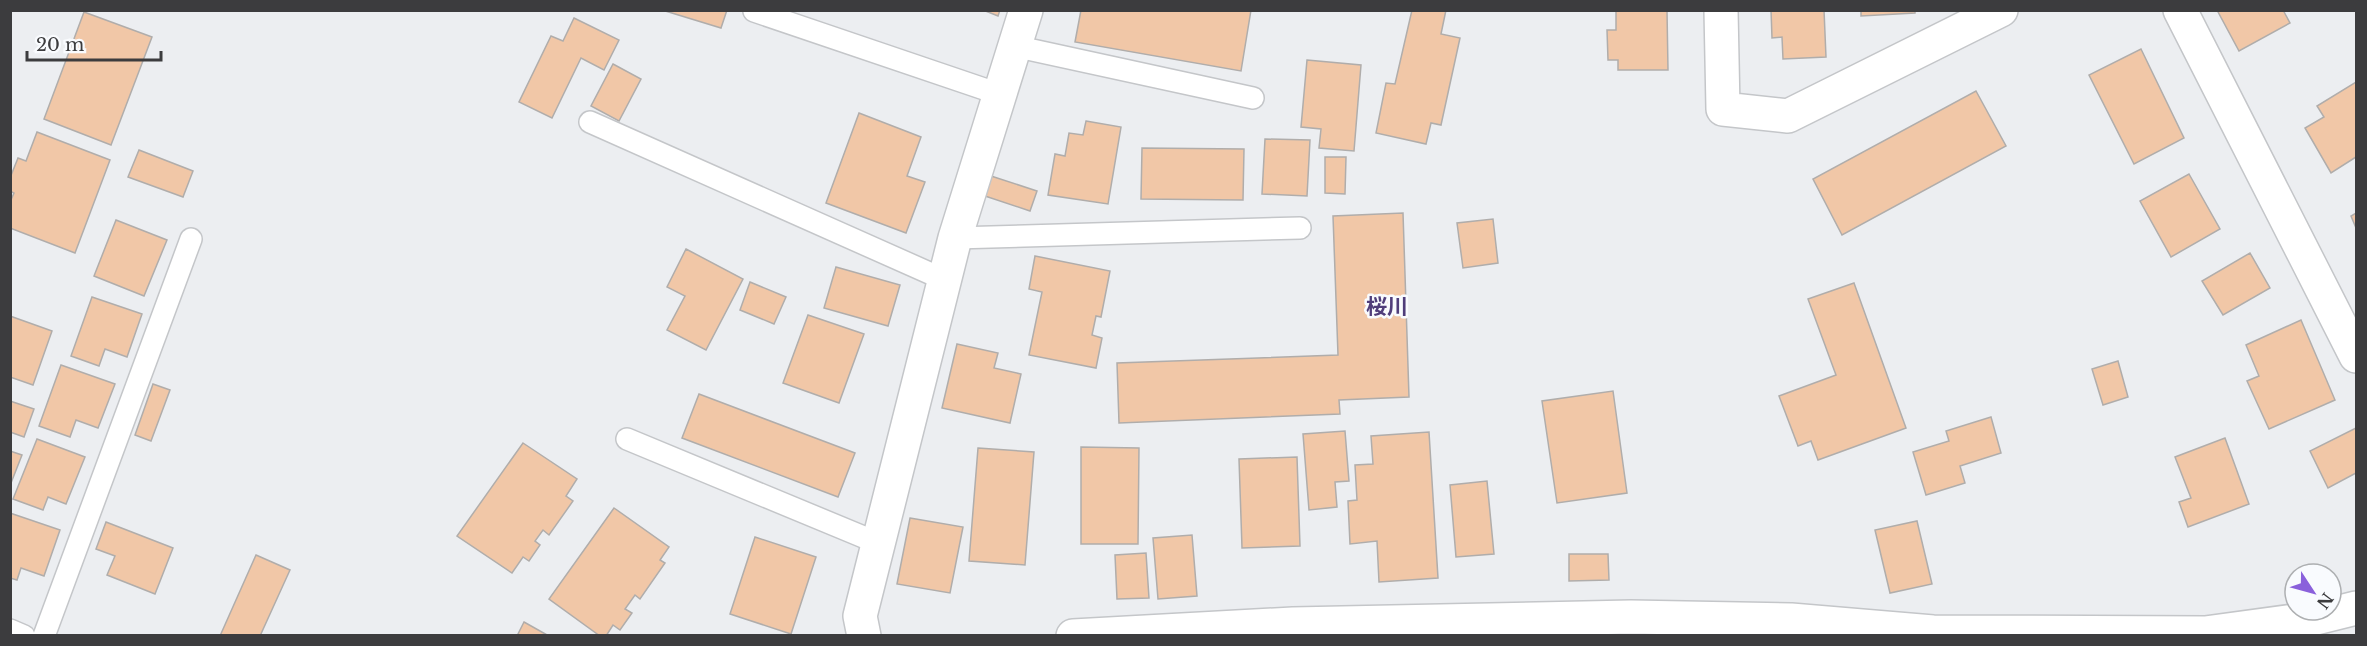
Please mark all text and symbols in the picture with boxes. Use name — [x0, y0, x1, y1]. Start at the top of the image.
scale bar — [27, 24, 160, 62]
text: 20 m — [36, 34, 84, 56]
district label: 桜川 — [1366, 294, 1408, 320]
north arrow — [2283, 562, 2343, 622]
text: N — [2313, 589, 2338, 613]

